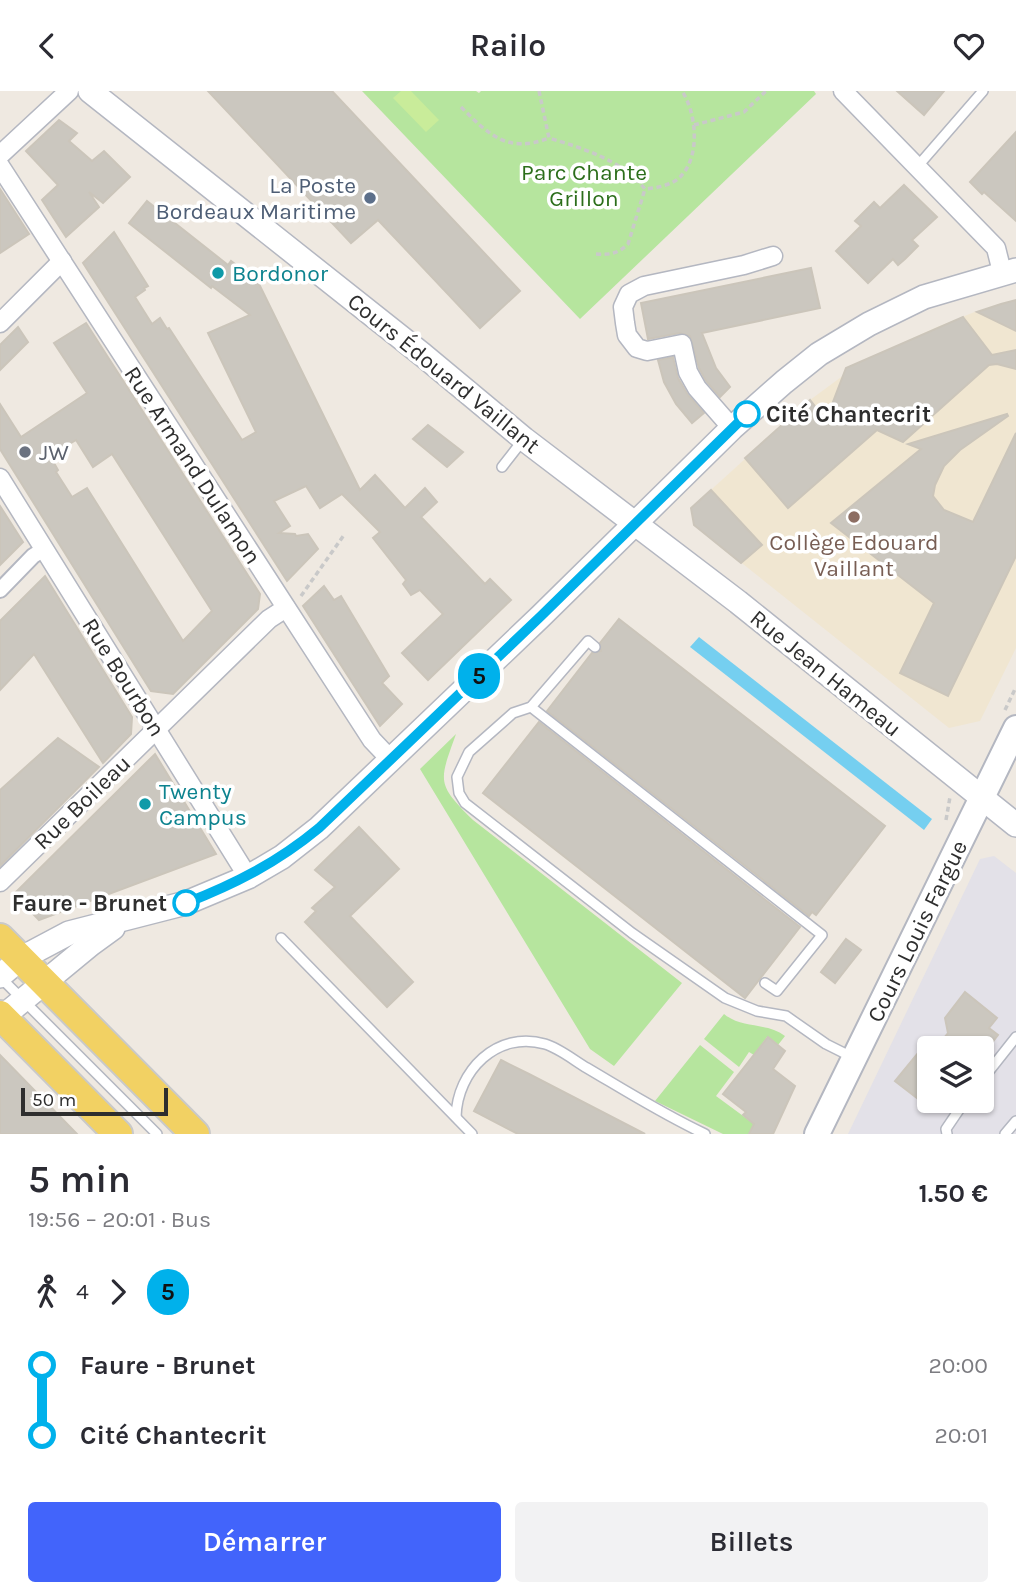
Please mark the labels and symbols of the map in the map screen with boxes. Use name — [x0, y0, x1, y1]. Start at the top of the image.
park label: Parc Chante Grillon — [521, 159, 647, 212]
place label: La Poste Bordeaux Maritime — [155, 172, 356, 225]
marker: La Poste Bordeaux Maritime — [362, 190, 378, 206]
place label: Bordonor — [232, 260, 329, 287]
marker: Bordonor — [210, 265, 226, 281]
street label: Cours Édouard Vaillant — [342, 288, 545, 459]
street label: Rue Armand Dulamon — [119, 361, 267, 569]
marker: Cité Chantecrit — [734, 401, 760, 427]
place label: Cité Chantecrit — [766, 401, 931, 428]
place label: JW — [39, 439, 69, 466]
marker: JW — [17, 444, 33, 460]
marker: Collège Edouard Vaillant — [846, 509, 862, 525]
place label: Collège Edouard Vaillant — [769, 529, 939, 582]
street label: Rue Jean Hameau — [745, 604, 907, 743]
street label: Rue Bourbon — [76, 613, 171, 741]
line badge: 5 — [456, 653, 502, 699]
street label: Rue Boileau — [28, 750, 136, 855]
place label: Twenty Campus — [159, 778, 247, 831]
marker: Twenty Campus — [137, 796, 153, 812]
street label: Cours Louis Fargue — [862, 836, 973, 1027]
place label: Faure - Brunet — [12, 890, 167, 917]
marker: Faure - Brunet — [173, 890, 199, 916]
scale bar — [21, 1085, 168, 1117]

